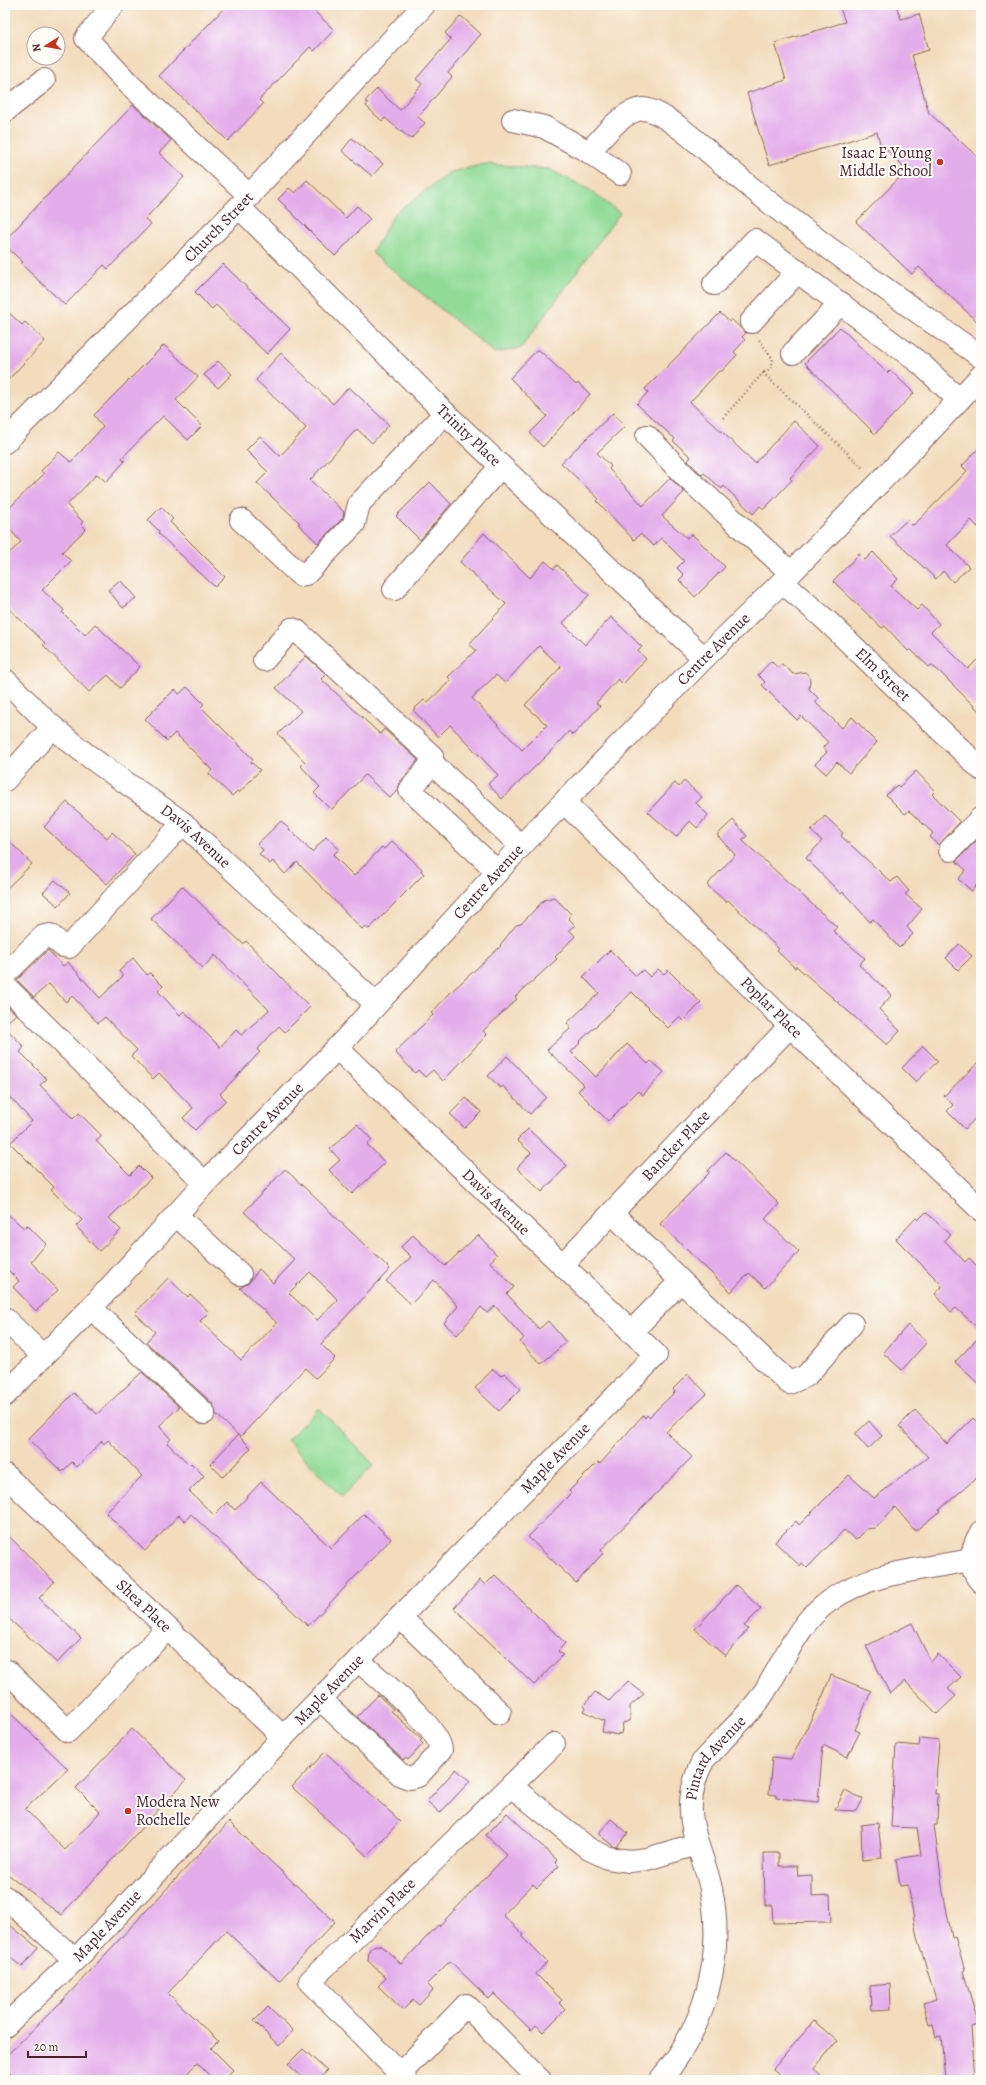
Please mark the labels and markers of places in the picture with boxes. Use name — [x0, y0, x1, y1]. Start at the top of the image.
place label: Isaac E Young Middle School — [839, 142, 932, 182]
marker: Isaac E Young Middle School — [935, 157, 945, 167]
place label: Modera New Rochelle — [136, 1791, 220, 1831]
marker: Modera New Rochelle — [123, 1806, 133, 1816]

